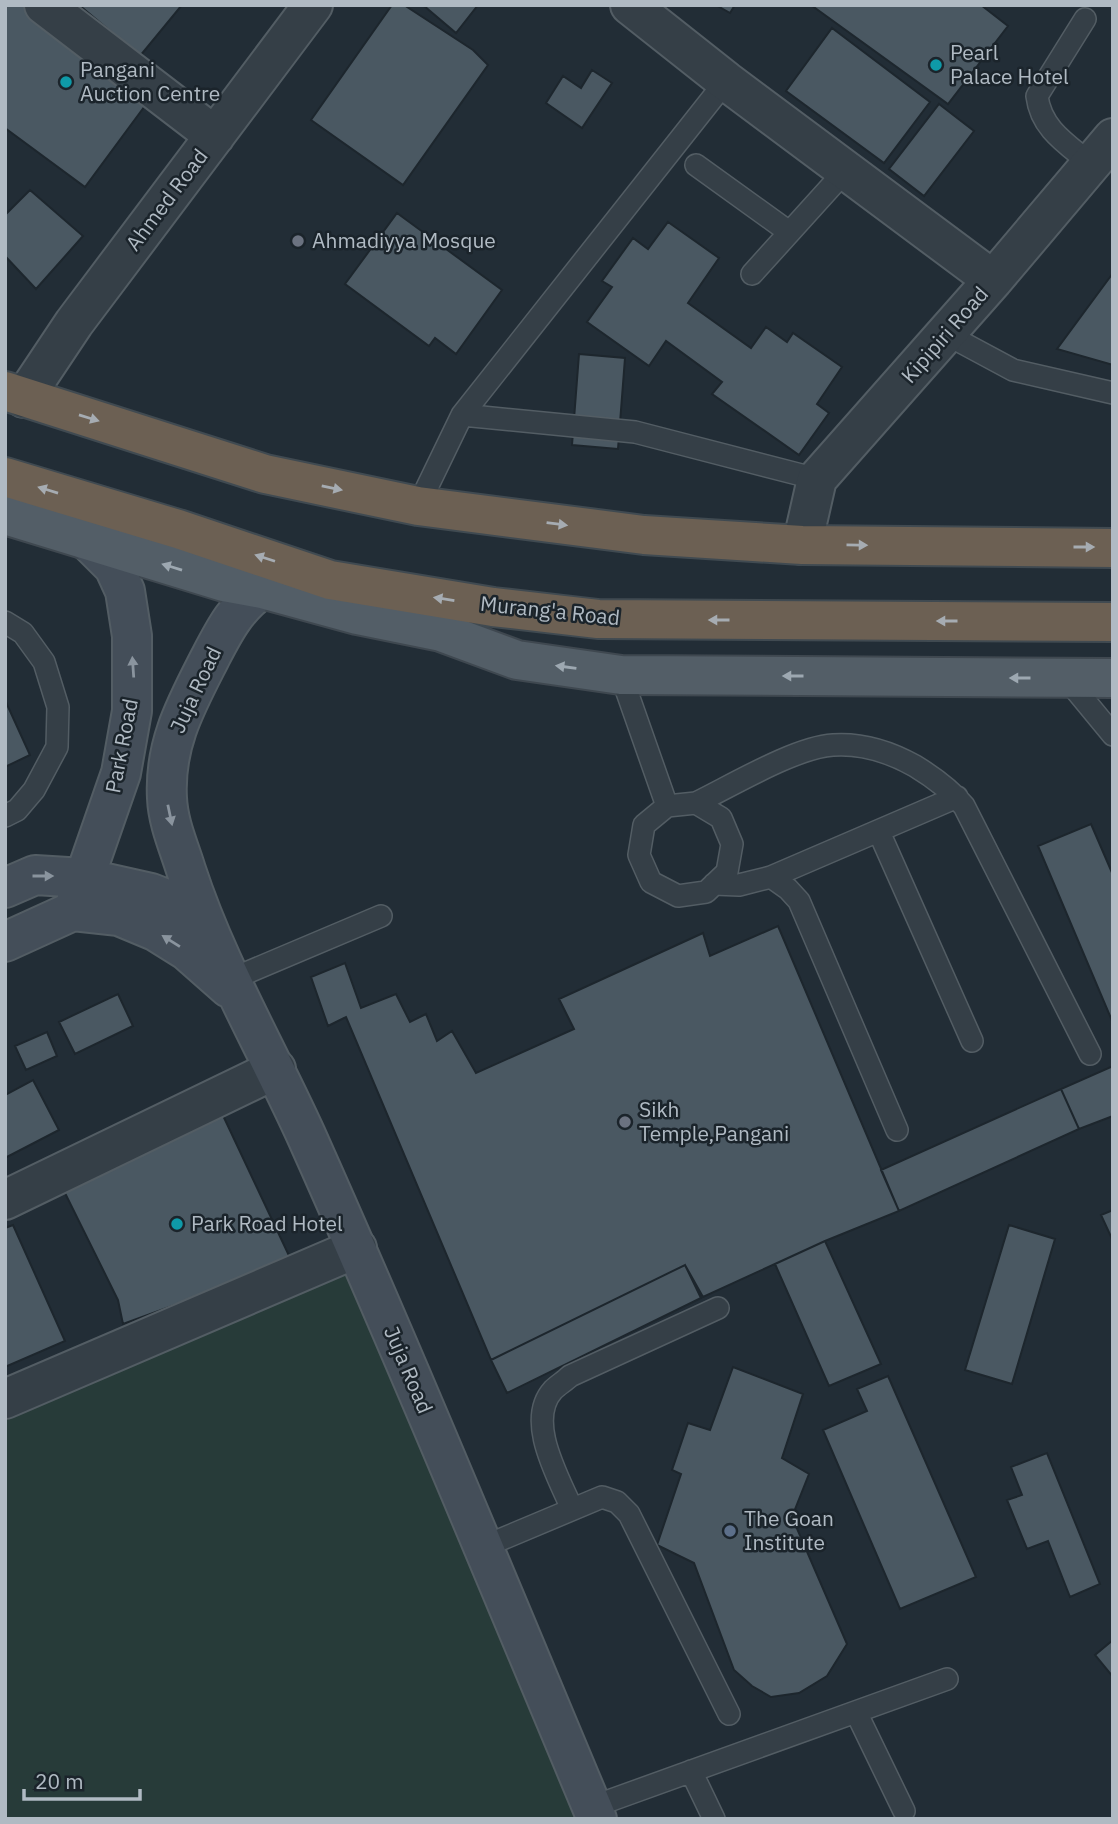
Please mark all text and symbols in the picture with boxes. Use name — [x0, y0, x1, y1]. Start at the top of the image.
place label: Pearl Palace Hotel — [950, 38, 1069, 90]
place label: Pangani Auction Centre — [80, 55, 220, 107]
marker: Pearl Palace Hotel — [928, 57, 944, 73]
marker: Pangani Auction Centre — [58, 74, 74, 90]
street label: Ahmed Road — [119, 143, 214, 256]
place label: Ahmadiyya Mosque — [312, 226, 496, 254]
marker: Ahmadiyya Mosque — [290, 233, 306, 249]
street label: Kipipiri Road — [894, 280, 994, 389]
one-way arrow — [79, 413, 100, 424]
one-way arrow — [321, 482, 343, 493]
one-way arrow — [37, 484, 58, 494]
one-way arrow — [546, 518, 568, 529]
one-way arrow — [846, 539, 868, 551]
one-way arrow — [1073, 542, 1095, 553]
one-way arrow — [254, 552, 275, 563]
one-way arrow — [161, 561, 182, 571]
street label: Murang'a Road — [479, 589, 621, 631]
one-way arrow — [433, 593, 455, 604]
one-way arrow — [708, 614, 730, 626]
one-way arrow — [935, 615, 957, 627]
street label: Juja Road — [163, 642, 227, 737]
one-way arrow — [127, 656, 138, 678]
one-way arrow — [554, 661, 576, 672]
one-way arrow — [781, 670, 803, 682]
one-way arrow — [1009, 672, 1031, 683]
street label: Park Road — [98, 696, 144, 795]
one-way arrow — [165, 804, 176, 826]
one-way arrow — [32, 870, 54, 882]
one-way arrow — [161, 934, 181, 947]
place label: Sikh Temple,Pangani — [639, 1095, 789, 1147]
marker: Sikh Temple,Pangani — [617, 1114, 633, 1130]
place label: Park Road Hotel — [191, 1209, 343, 1237]
marker: Park Road Hotel — [169, 1216, 185, 1232]
street label: Juja Road — [378, 1322, 440, 1418]
place label: The Goan Institute — [744, 1504, 834, 1556]
marker: The Goan Institute — [722, 1523, 738, 1539]
scale bar — [24, 1758, 140, 1802]
text: 20 m — [35, 1767, 84, 1795]

